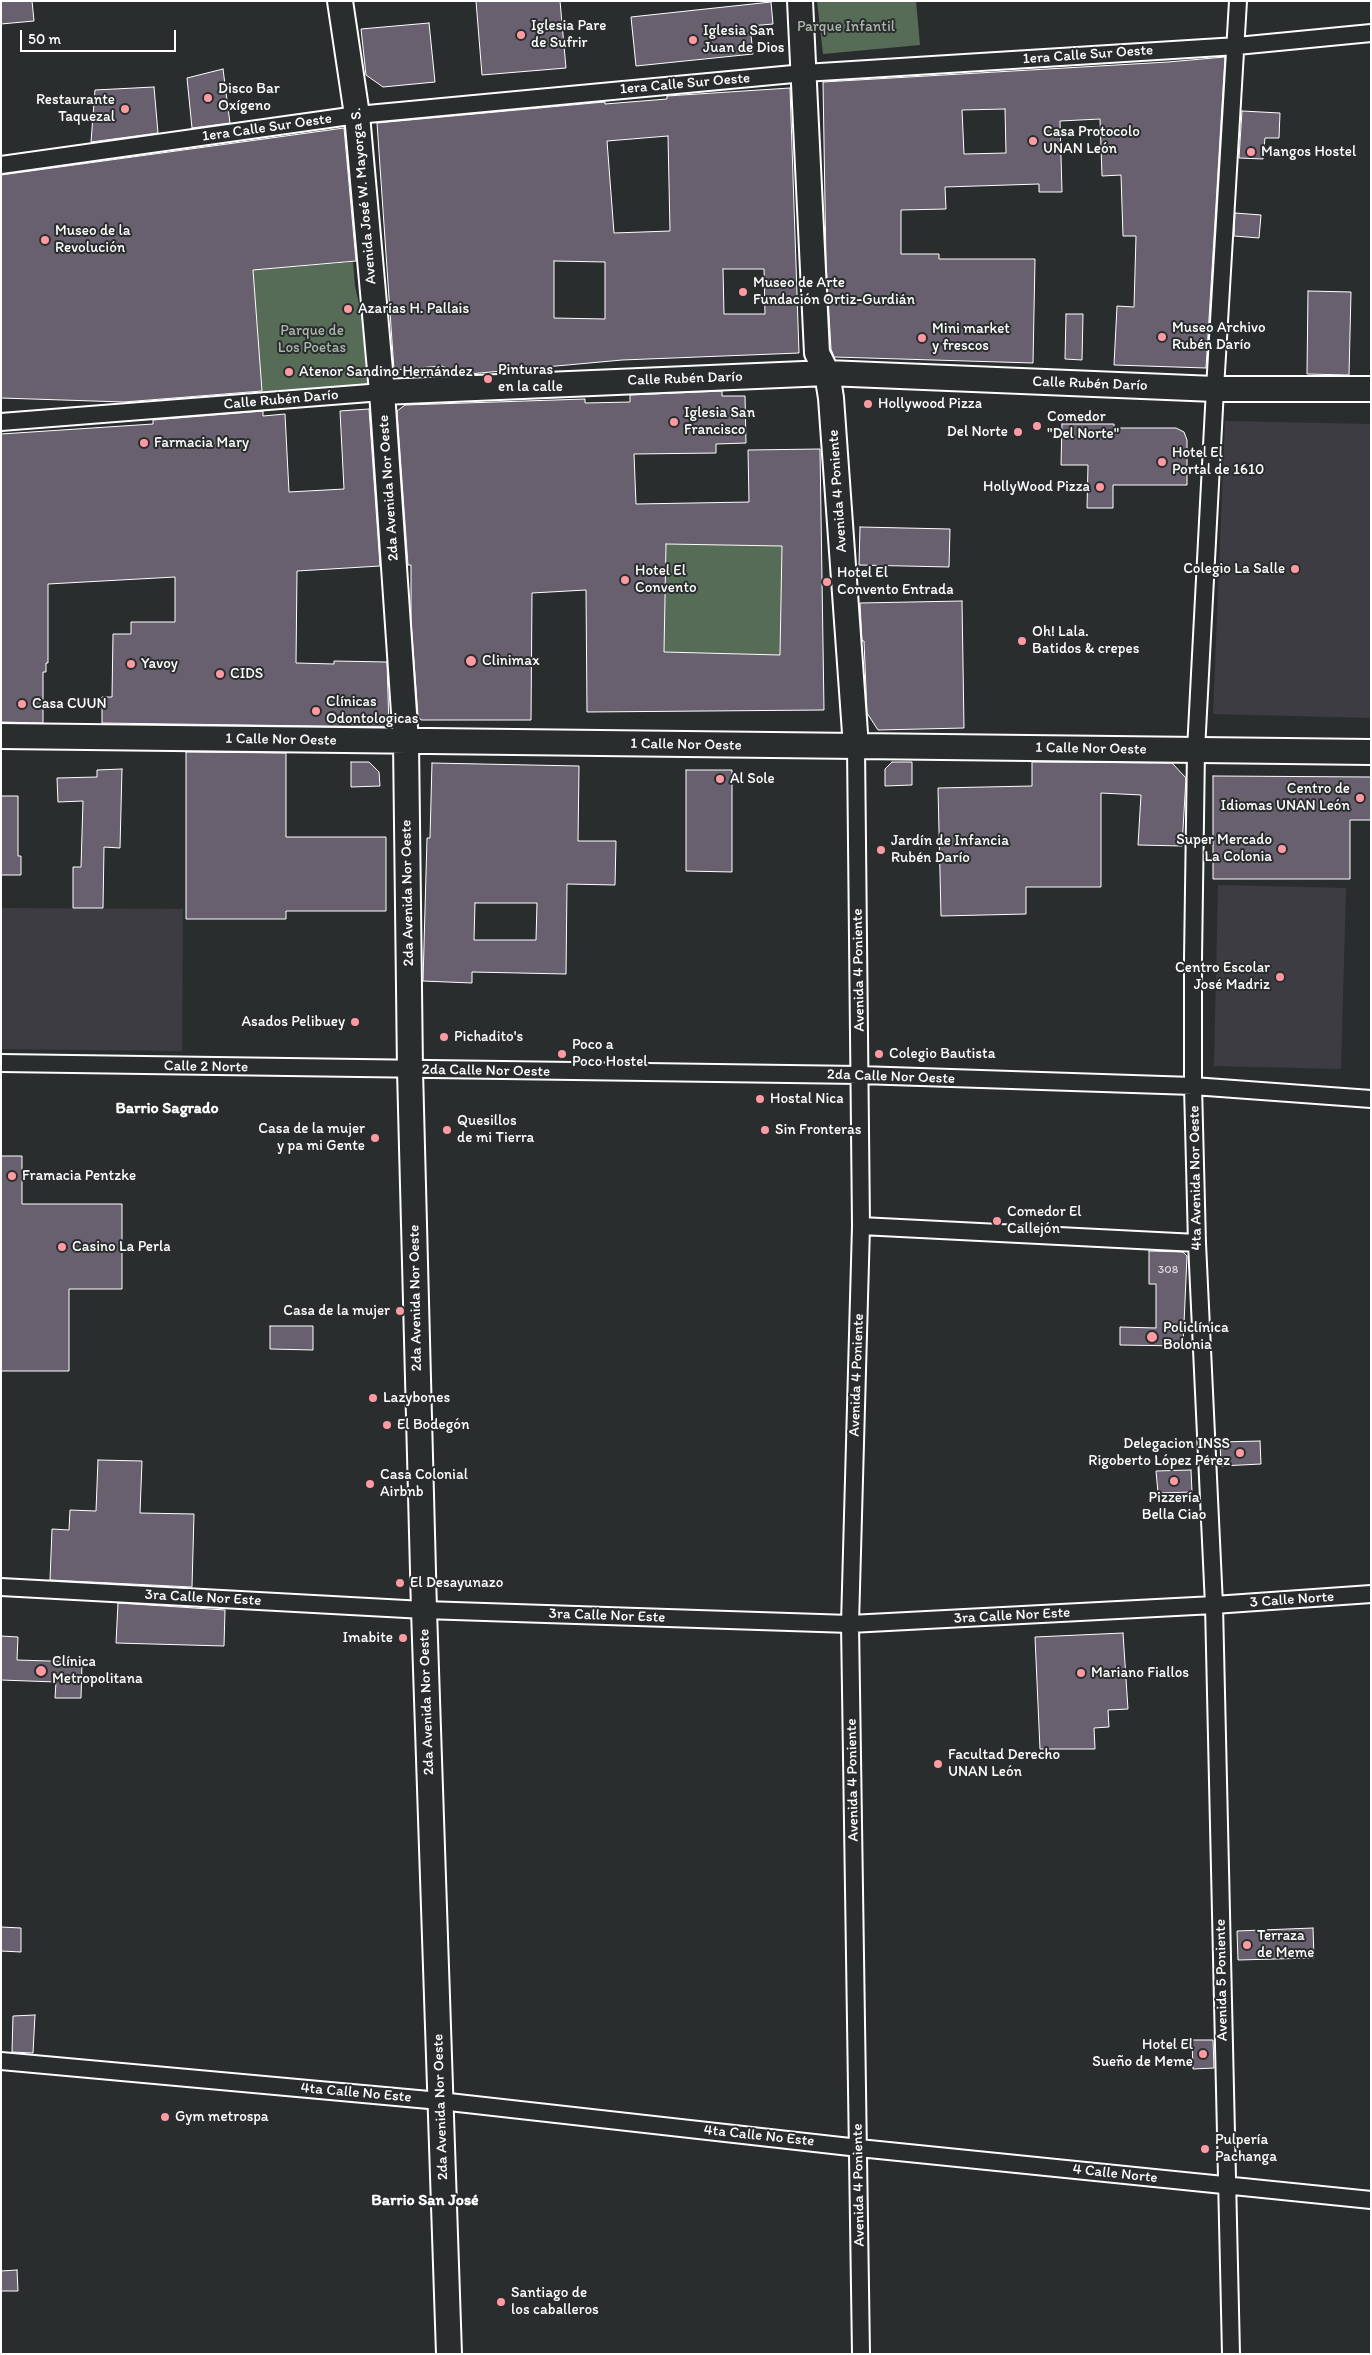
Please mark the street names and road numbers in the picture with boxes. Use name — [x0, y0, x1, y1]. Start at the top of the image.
street label: 1era Calle Sur Oeste — [1022, 41, 1154, 69]
street label: 1era Calle Sur Oeste — [619, 69, 751, 99]
street label: Avenida José W. Mayorga S. — [347, 107, 381, 285]
street label: 1era Calle Sur Oeste — [201, 110, 333, 146]
street label: Calle Rubén Darío — [627, 368, 743, 390]
street label: Calle Rubén Darío — [1032, 373, 1148, 395]
street label: Calle Rubén Darío — [223, 386, 339, 414]
street label: 2da Avenida Nor Oeste — [375, 414, 403, 562]
street label: Avenida 4 Poniente — [825, 429, 851, 553]
street label: 1 Calle Nor Oeste — [225, 730, 337, 750]
street label: 1 Calle Nor Oeste — [630, 735, 742, 755]
street label: 1 Calle Nor Oeste — [1035, 739, 1147, 759]
street label: 2da Avenida Nor Oeste — [398, 820, 418, 966]
street label: Avenida 4 Poniente — [849, 908, 869, 1032]
street label: Calle 2 Norte — [164, 1057, 248, 1077]
street label: 2da Calle Nor Oeste — [422, 1061, 550, 1081]
street label: 2da Calle Nor Oeste — [827, 1066, 955, 1088]
street label: 4ta Avenida Nor Oeste — [1186, 1105, 1206, 1251]
street label: 2da Avenida Nor Oeste — [406, 1225, 426, 1371]
street label: Avenida 4 Poniente — [846, 1313, 868, 1437]
street label: 3ra Calle Nor Este — [144, 1586, 262, 1610]
street label: 3 Calle Norte — [1249, 1588, 1335, 1612]
street label: 3ra Calle Nor Este — [953, 1604, 1071, 1628]
street label: 3ra Calle Nor Este — [548, 1605, 666, 1627]
street label: 2da Avenida Nor Oeste — [415, 1629, 439, 1775]
street label: Avenida 4 Poniente — [843, 1718, 863, 1842]
street label: Avenida 5 Poniente — [1212, 1919, 1232, 2041]
street label: 2da Avenida Nor Oeste — [429, 2034, 453, 2180]
street label: 4ta Calle No Este — [300, 2079, 412, 2107]
street label: 4ta Calle No Este — [703, 2121, 815, 2151]
street label: Avenida 4 Poniente — [849, 2123, 869, 2247]
street label: 4 Calle Norte — [1072, 2161, 1158, 2187]

